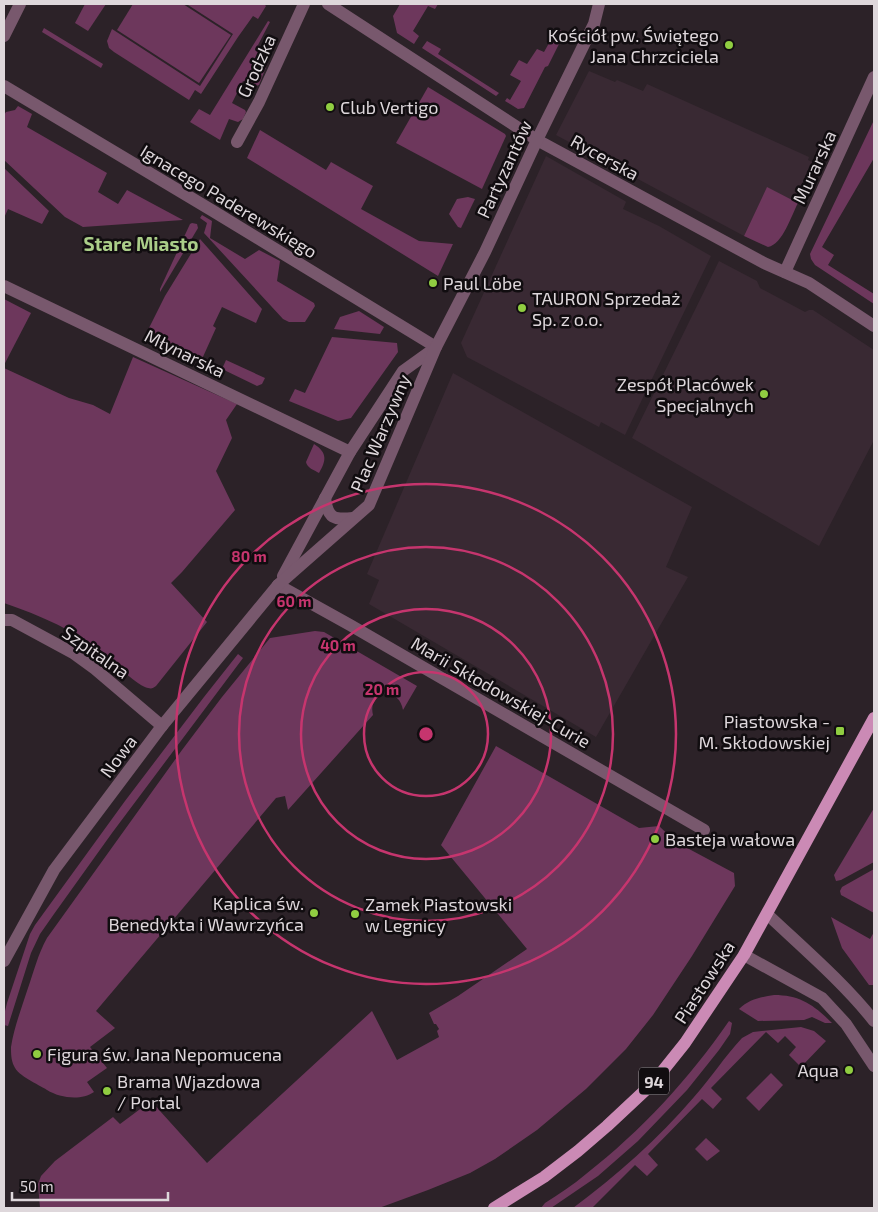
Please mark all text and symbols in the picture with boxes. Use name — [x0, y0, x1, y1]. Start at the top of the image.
place label: Kościół pw. Świętego Jana Chrzciciela — [548, 24, 719, 67]
street label: Grodzka — [232, 31, 280, 101]
marker: Kościół pw. Świętego Jana Chrzciciela — [723, 39, 735, 51]
place label: Club Vertigo — [340, 96, 438, 118]
marker: Club Vertigo — [324, 101, 336, 113]
street label: Partyzantów — [472, 116, 536, 221]
street label: Murarska — [787, 127, 841, 207]
street label: Rycerska — [567, 129, 643, 185]
street label: Ignacego Paderewskiego — [137, 140, 321, 262]
district label: Stare Miasto — [83, 232, 199, 255]
place label: Paul Löbe — [443, 272, 522, 294]
marker: Paul Löbe — [427, 277, 439, 289]
place label: TAURON Sprzedaż Sp. z o.o. — [532, 287, 680, 330]
marker: TAURON Sprzedaż Sp. z o.o. — [516, 302, 528, 314]
street label: Młynarska — [141, 324, 229, 382]
street label: Plac Warzywny — [345, 370, 415, 495]
place label: Zespół Placówek Specjalnych — [617, 373, 754, 416]
marker: Zespół Placówek Specjalnych — [758, 388, 770, 400]
text: 80 m — [231, 547, 267, 565]
text: 60 m — [277, 592, 311, 610]
street label: Szpitalna — [58, 621, 134, 683]
street label: Marii Skłodowskiej-Curie — [407, 632, 595, 752]
text: 40 m — [320, 636, 356, 654]
text: 20 m — [365, 680, 399, 698]
place label: Piastowska - M. Skłodowskiej — [698, 710, 830, 753]
centre of rings — [417, 725, 435, 743]
marker: Piastowska - M. Skłodowskiej — [834, 725, 846, 737]
street label: Nowa — [95, 730, 141, 782]
place label: Basteja wałowa — [665, 828, 795, 850]
marker: Basteja wałowa — [649, 833, 661, 845]
place label: Kaplica św. Benedykta i Wawrzyńca — [108, 892, 304, 935]
place label: Zamek Piastowski w Legnicy — [365, 893, 512, 936]
marker: Kaplica św. Benedykta i Wawrzyńca — [308, 907, 320, 919]
marker: Zamek Piastowski w Legnicy — [349, 908, 361, 920]
street label: Piastowska — [669, 937, 739, 1027]
place label: Figura św. Jana Nepomucena — [47, 1043, 282, 1065]
marker: Figura św. Jana Nepomucena — [31, 1048, 43, 1060]
place label: Aqua — [797, 1059, 839, 1081]
marker: Aqua — [843, 1064, 855, 1076]
road number: 94 — [639, 1068, 669, 1094]
place label: Brama Wjazdowa / Portal — [117, 1070, 260, 1113]
marker: Brama Wjazdowa / Portal — [101, 1085, 113, 1097]
scale bar — [12, 1170, 169, 1202]
text: 50 m — [20, 1177, 54, 1195]

